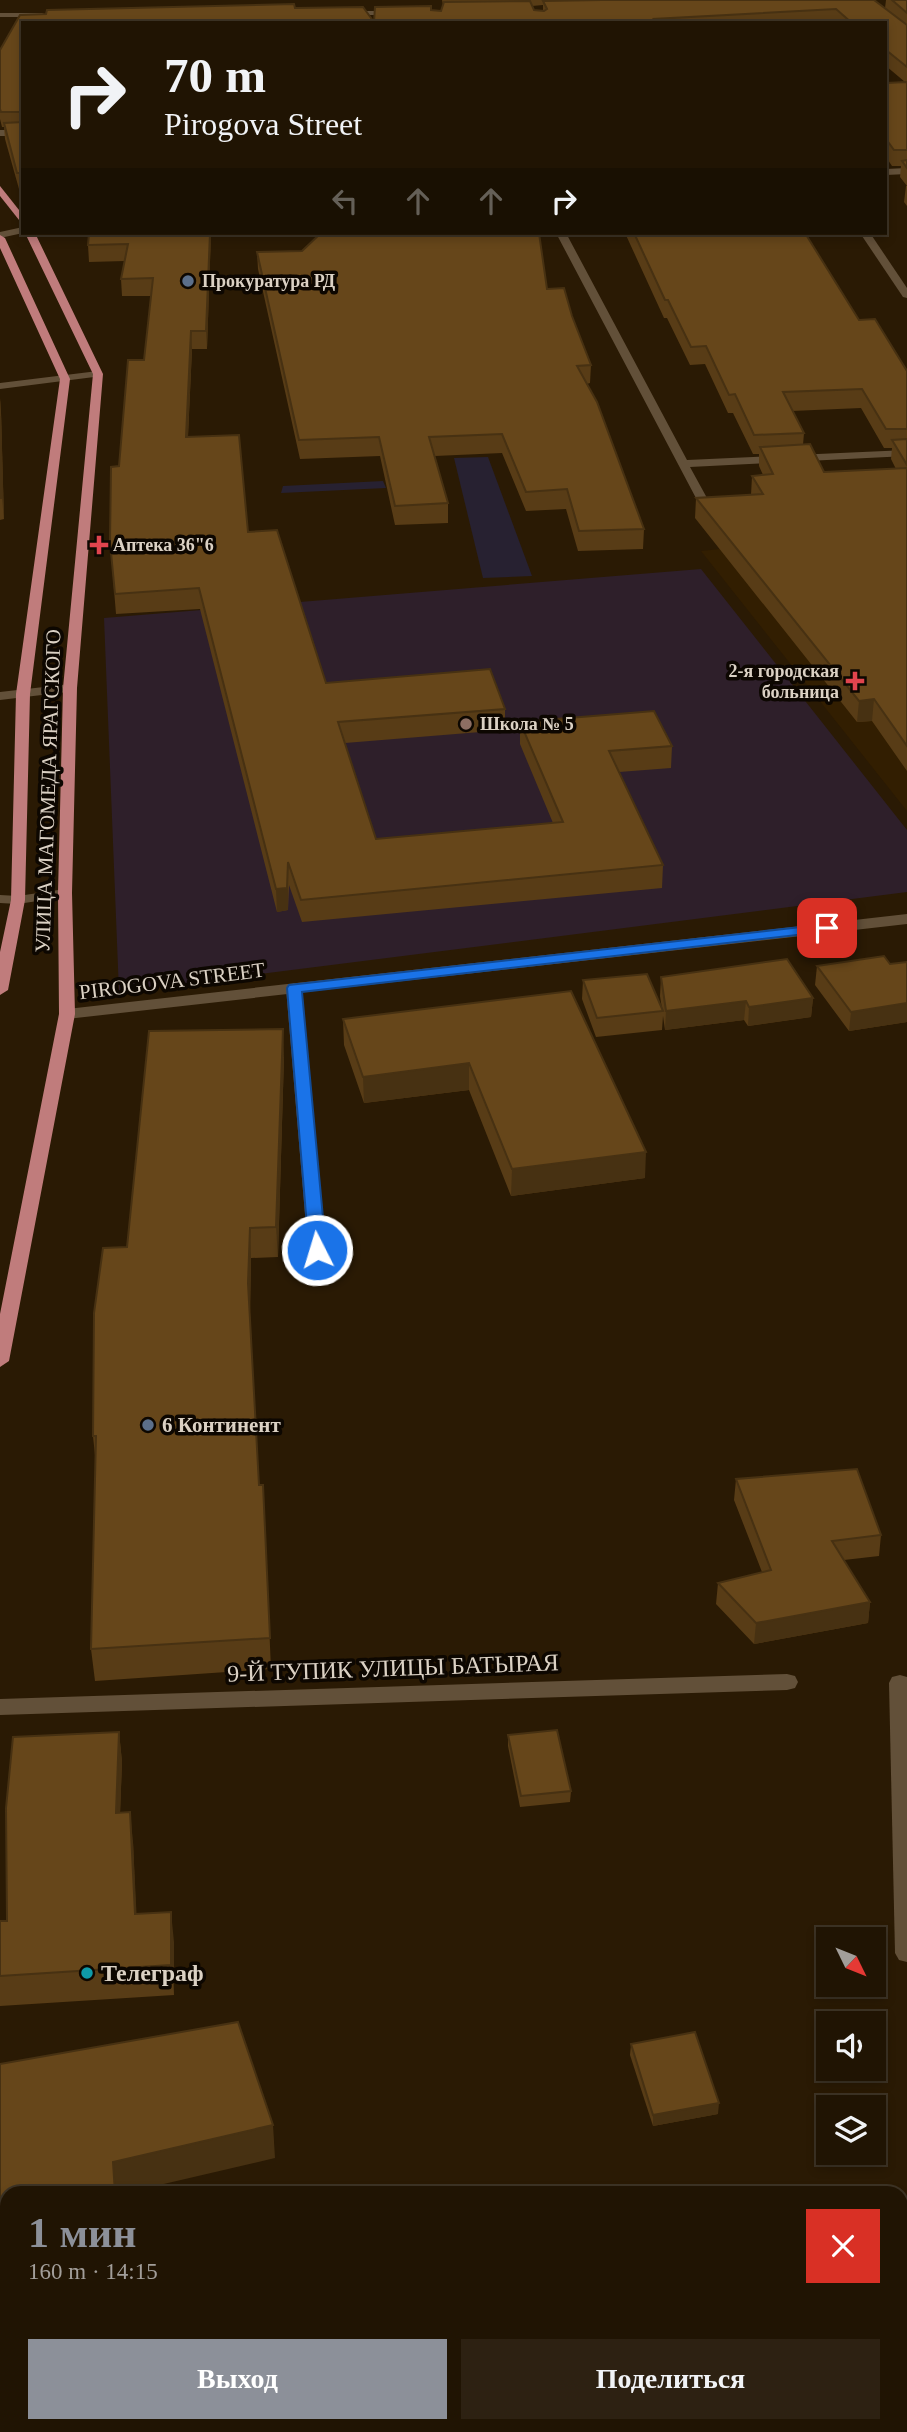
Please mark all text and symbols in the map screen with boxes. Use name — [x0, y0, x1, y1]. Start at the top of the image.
text: 70 m — [164, 48, 266, 103]
icon: right — [49, 49, 140, 140]
text: Pirogova Street — [164, 106, 362, 142]
icon: left — [326, 182, 364, 220]
icon: ahead — [399, 182, 437, 220]
icon: ahead — [472, 182, 510, 220]
icon: right — [545, 182, 583, 220]
place label: Прокуратура РД — [202, 271, 336, 291]
marker: Прокуратура РД — [180, 273, 196, 289]
place label: Аптека 36"6 — [113, 535, 214, 555]
marker: Аптека 36"6 — [91, 537, 107, 553]
street label: УЛИЦА МАГОМЕДА ЯРАГСКОГО — [30, 629, 66, 953]
place label: 2-я городская больница — [729, 661, 839, 702]
marker: 2-я городская больница — [845, 671, 865, 691]
place label: Школа № 5 — [480, 714, 574, 734]
marker: Школа № 5 — [458, 716, 474, 732]
pin — [797, 898, 857, 958]
icon: arrive — [808, 909, 846, 947]
street label: PIROGOVA STREET — [78, 958, 266, 1004]
position arrow — [280, 1213, 354, 1287]
place label: 6 Континент — [162, 1413, 281, 1437]
marker: 6 Континент — [140, 1417, 156, 1433]
street label: 9-Й ТУПИК УЛИЦЫ БАТЫРАЯ — [227, 1649, 559, 1687]
north arrow — [816, 1927, 886, 1997]
map controls — [816, 1927, 886, 2165]
place label: Телеграф — [101, 1960, 204, 1986]
marker: Телеграф — [79, 1965, 95, 1981]
button: sound — [816, 2011, 886, 2081]
button: layers — [816, 2095, 886, 2165]
button: close — [806, 2209, 880, 2283]
text: 1 мин — [28, 2210, 137, 2256]
text: 160 m · 14:15 — [28, 2259, 158, 2284]
button: Выход — [28, 2339, 447, 2419]
button: Поделиться — [461, 2339, 880, 2419]

